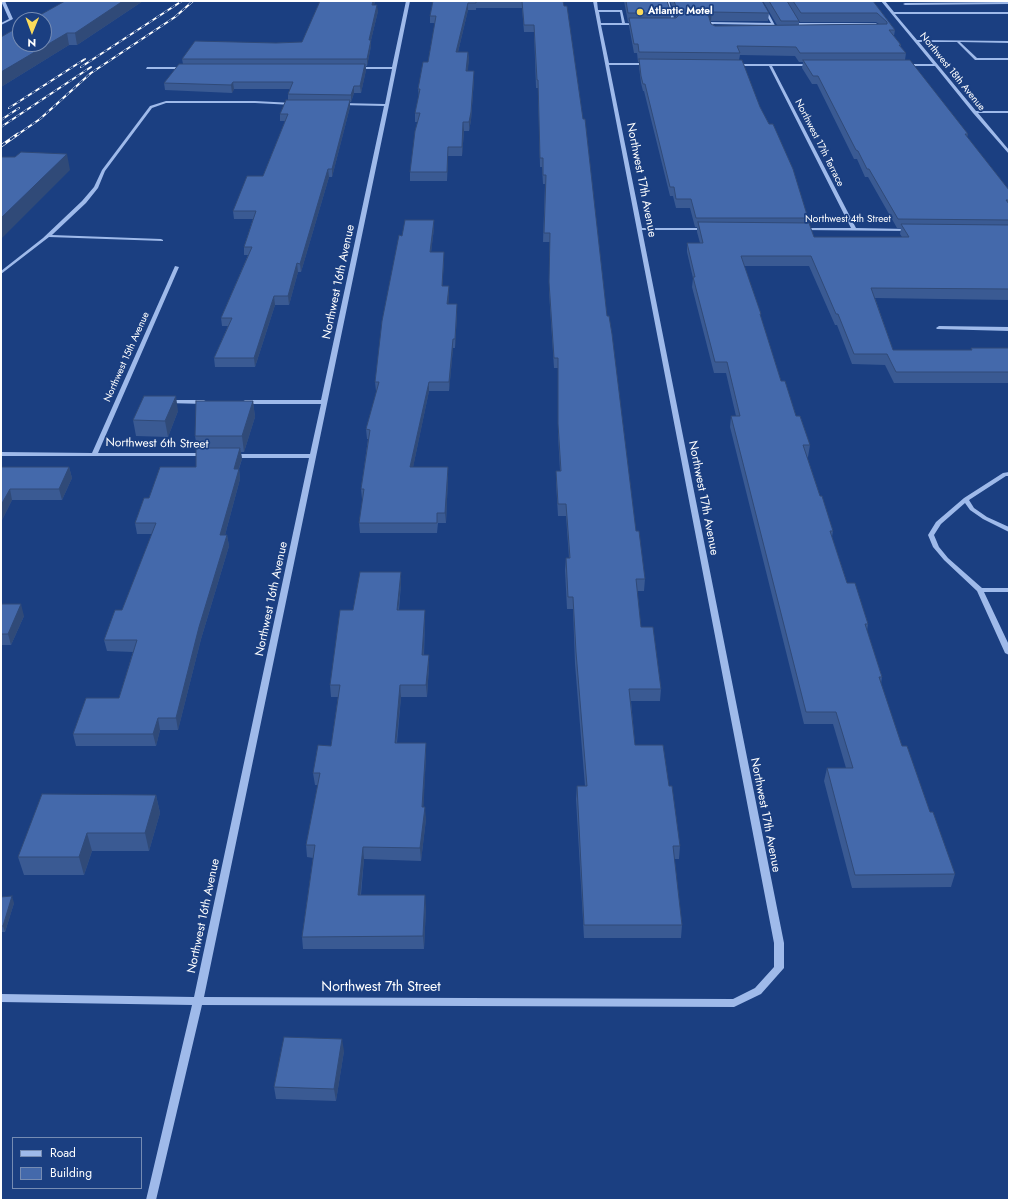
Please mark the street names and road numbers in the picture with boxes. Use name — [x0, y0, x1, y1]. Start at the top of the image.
street label: Northwest 18th Avenue — [917, 30, 987, 114]
street label: Northwest 17th Terrace — [792, 97, 846, 189]
street label: Northwest 17th Avenue — [623, 121, 659, 239]
street label: Northwest 4th Street — [805, 214, 891, 226]
street label: Northwest 16th Avenue — [320, 223, 358, 341]
street label: Northwest 15th Avenue — [102, 310, 152, 404]
street label: Northwest 6th Street — [105, 436, 209, 452]
street label: Northwest 17th Avenue — [685, 439, 721, 557]
street label: Northwest 16th Avenue — [253, 540, 291, 658]
street label: Northwest 17th Avenue — [747, 756, 783, 874]
street label: Northwest 16th Avenue — [185, 857, 223, 975]
street label: Northwest 7th Street — [321, 980, 441, 996]

